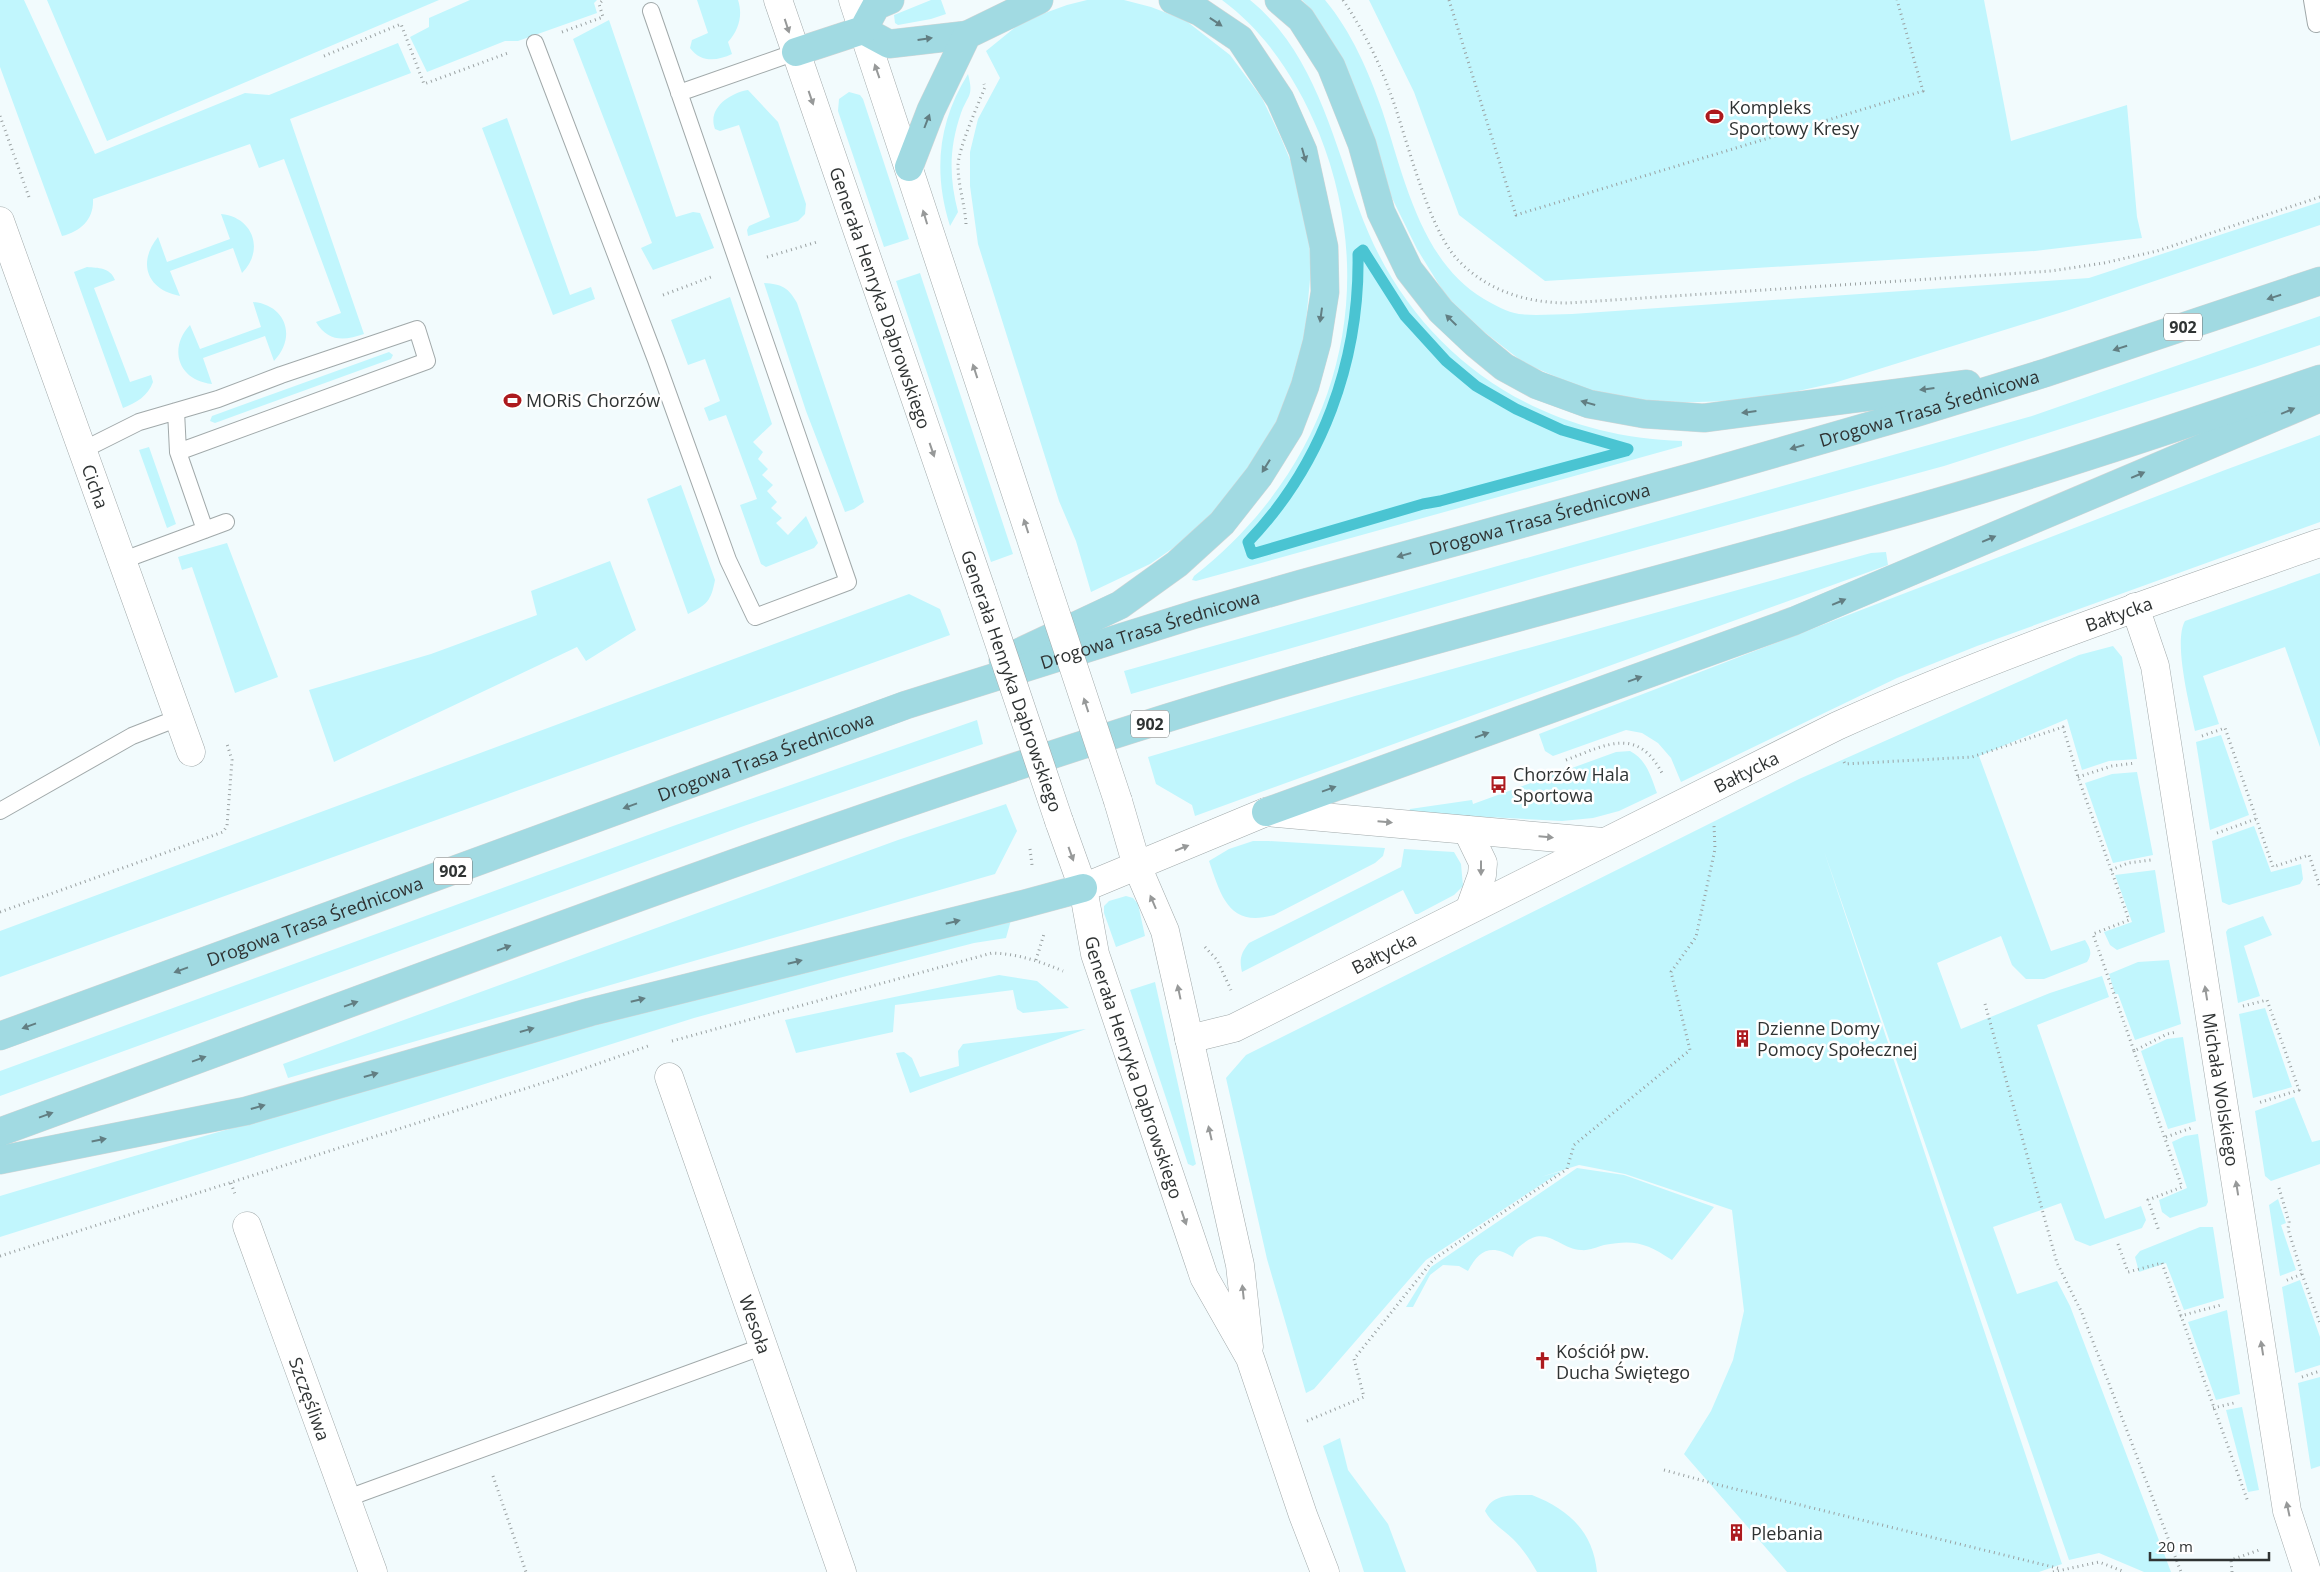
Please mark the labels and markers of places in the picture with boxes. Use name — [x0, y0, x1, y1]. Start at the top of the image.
place label: Kompleks Sportowy Kresy — [1729, 95, 1860, 140]
sports icon: Kompleks Sportowy Kresy — [1705, 107, 1725, 127]
place label: MORiS Chorzów — [526, 388, 660, 412]
sports icon: MORiS Chorzów — [502, 390, 522, 410]
place label: Chorzów Hala Sportowa — [1513, 762, 1629, 807]
bus stop icon: Chorzów Hala Sportowa — [1489, 774, 1509, 794]
place label: Dzienne Domy Pomocy Społecznej — [1757, 1016, 1918, 1061]
building icon: Dzienne Domy Pomocy Społecznej — [1733, 1028, 1753, 1048]
place label: Kościół pw. Ducha Świętego — [1556, 1339, 1690, 1384]
church icon: Kościół pw. Ducha Świętego — [1532, 1351, 1552, 1371]
place label: Plebania — [1751, 1521, 1823, 1545]
building icon: Plebania — [1727, 1523, 1747, 1543]

